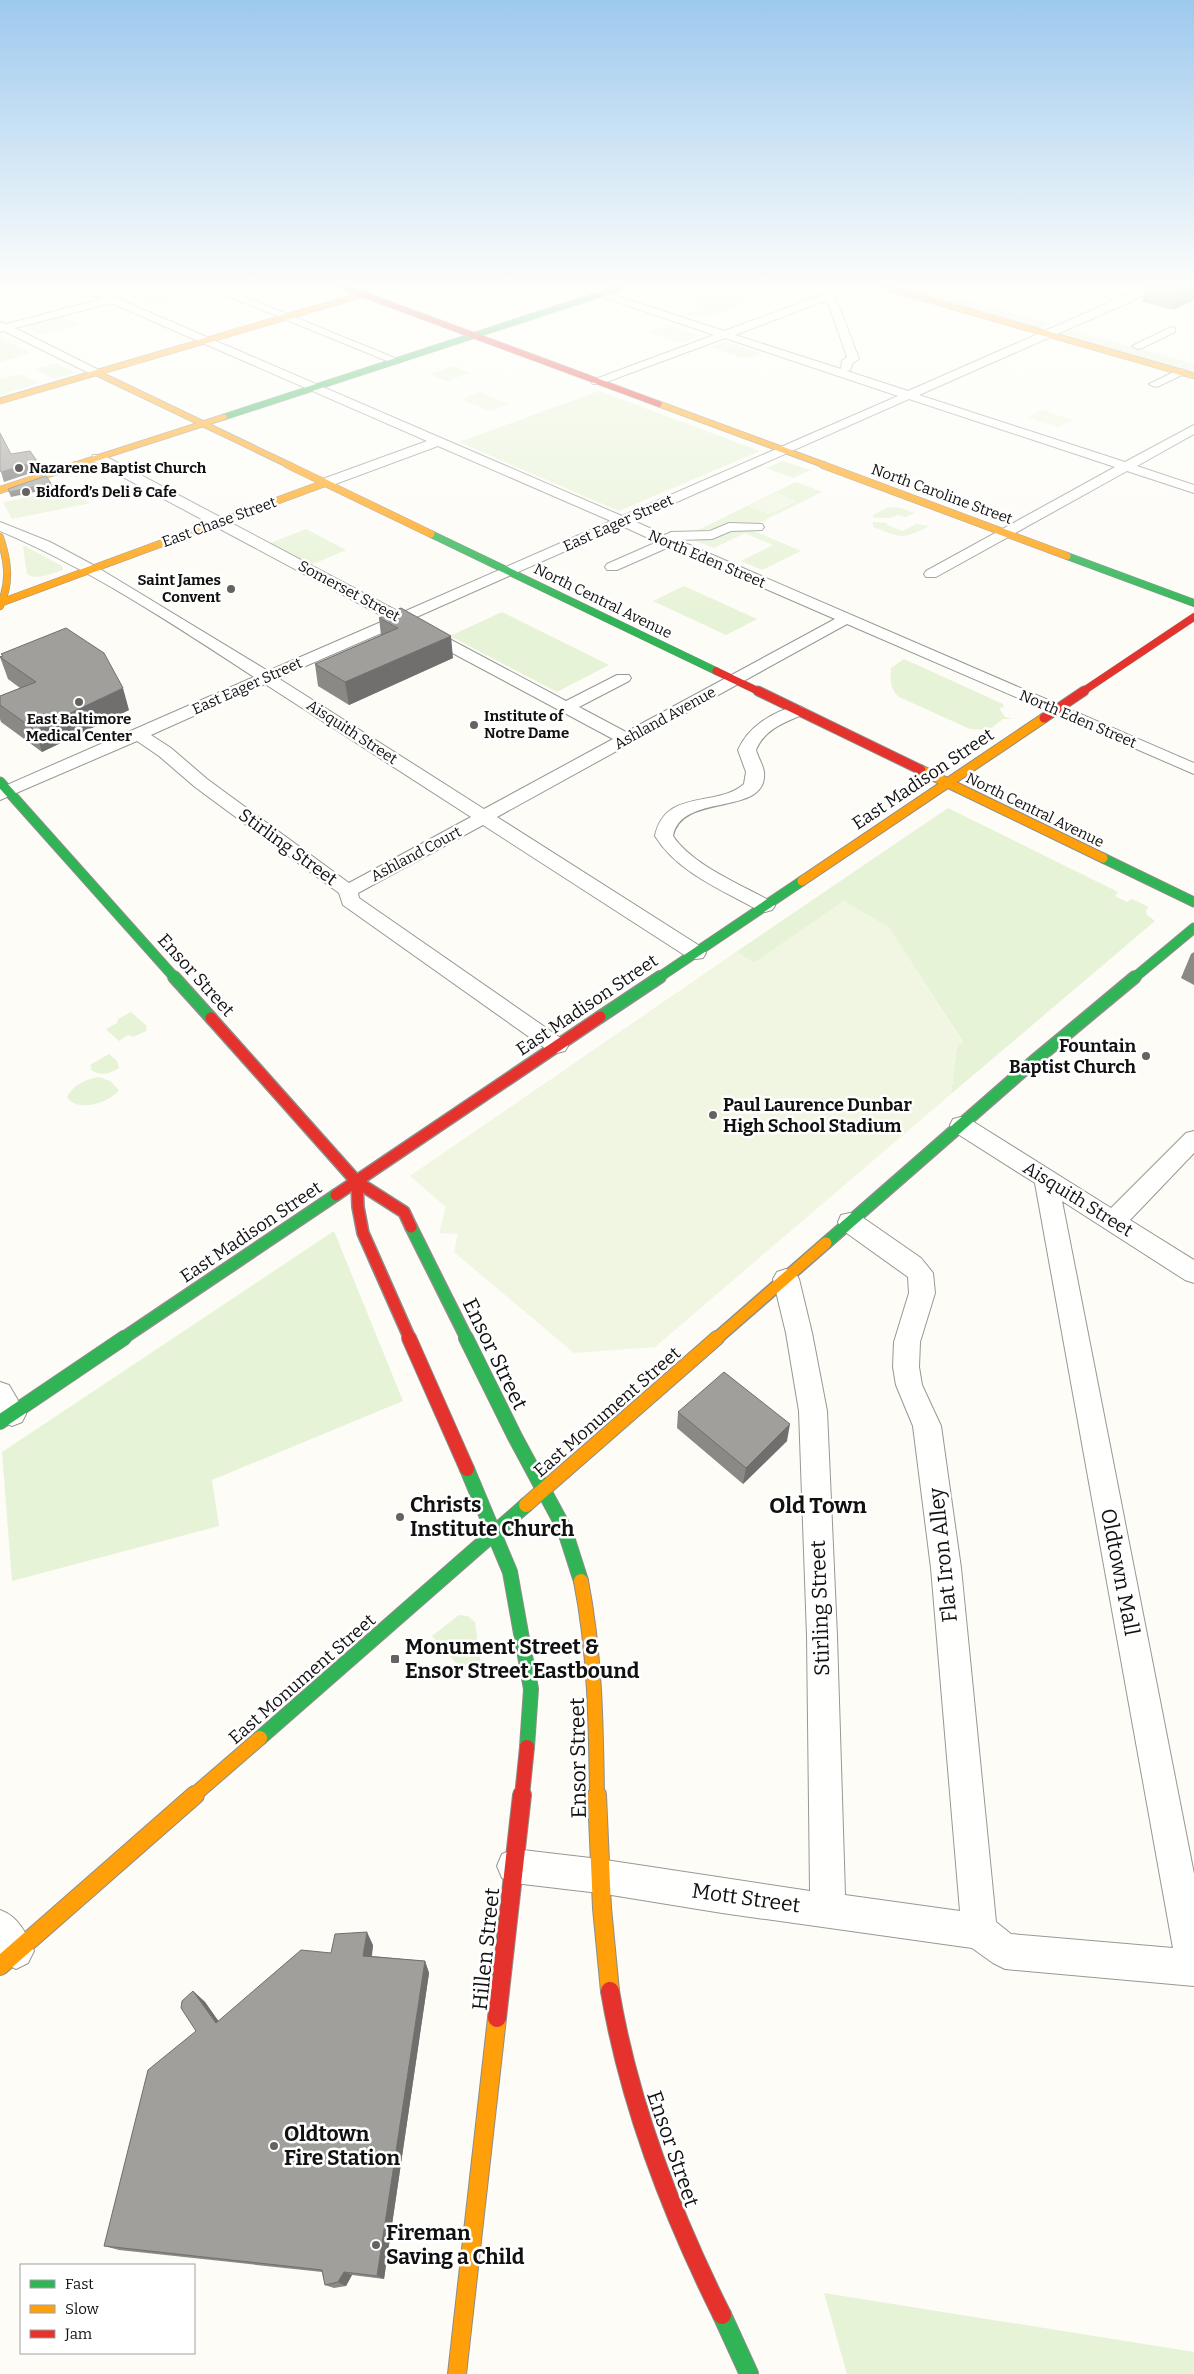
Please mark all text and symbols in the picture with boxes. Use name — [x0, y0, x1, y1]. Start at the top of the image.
place label: Nazarene Baptist Church — [29, 459, 207, 477]
street label: North Caroline Street — [869, 460, 1016, 528]
marker: Nazarene Baptist Church — [13, 462, 25, 474]
place label: Bidford’s Deli & Cafe — [36, 483, 177, 501]
marker: Bidford’s Deli & Cafe — [20, 486, 32, 498]
street label: East Eager Street — [560, 490, 676, 555]
street label: East Chase Street — [159, 493, 279, 551]
street label: North Eden Street — [646, 526, 769, 592]
street label: Somerset Street — [295, 557, 403, 626]
street label: North Central Avenue — [531, 560, 675, 642]
place label: Saint James Convent — [138, 571, 221, 606]
marker: Saint James Convent — [225, 583, 237, 595]
street label: East Eager Street — [189, 653, 305, 718]
street label: Ashland Avenue — [611, 683, 719, 753]
street label: North Eden Street — [1017, 686, 1140, 752]
marker: East Baltimore Medical Center — [73, 696, 85, 708]
street label: Aisquith Street — [303, 696, 401, 768]
place label: Institute of Notre Dame — [484, 707, 569, 742]
place label: East Baltimore Medical Center — [26, 710, 132, 745]
marker: Institute of Notre Dame — [468, 719, 480, 731]
street label: East Madison Street — [848, 723, 998, 834]
street label: North Central Avenue — [963, 769, 1107, 851]
street label: Stirling Street — [234, 804, 342, 890]
street label: Ashland Court — [368, 822, 465, 885]
street label: Ensor Street — [153, 929, 239, 1021]
street label: East Madison Street — [512, 949, 662, 1060]
place label: Fountain Baptist Church — [1009, 1035, 1137, 1078]
marker: Fountain Baptist Church — [1140, 1050, 1152, 1062]
place label: Paul Laurence Dunbar High School Stadium — [723, 1094, 912, 1137]
marker: Paul Laurence Dunbar High School Stadium — [707, 1109, 719, 1121]
street label: Aisquith Street — [1019, 1156, 1137, 1242]
street label: East Madison Street — [176, 1176, 326, 1287]
street label: Ensor Street — [457, 1294, 533, 1414]
street label: East Monument Street — [529, 1342, 685, 1482]
street label: Flat Iron Alley — [923, 1486, 963, 1624]
place label: Christs Institute Church — [410, 1492, 575, 1542]
district label: Old Town — [769, 1492, 867, 1519]
street label: Oldtown Mall — [1095, 1506, 1145, 1638]
marker: Christs Institute Church — [394, 1511, 406, 1523]
street label: Stirling Street — [805, 1539, 835, 1676]
street label: East Monument Street — [224, 1609, 380, 1749]
place label: Monument Street & Ensor Street Eastbound — [405, 1634, 640, 1684]
marker: Monument Street & Ensor Street Eastbound — [389, 1653, 401, 1665]
street label: Ensor Street — [564, 1697, 592, 1819]
street label: Mott Street — [690, 1878, 802, 1919]
street label: Hillen Street — [467, 1886, 505, 2012]
street label: Ensor Street — [641, 2088, 705, 2211]
place label: Oldtown Fire Station — [284, 2121, 401, 2171]
marker: Oldtown Fire Station — [268, 2140, 280, 2152]
place label: Fireman Saving a Child — [386, 2220, 525, 2270]
marker: Fireman Saving a Child — [370, 2239, 382, 2251]
legend — [20, 2264, 195, 2354]
text: Fast — [65, 2275, 94, 2293]
text: Slow — [65, 2300, 100, 2318]
text: Jam — [64, 2325, 93, 2343]

